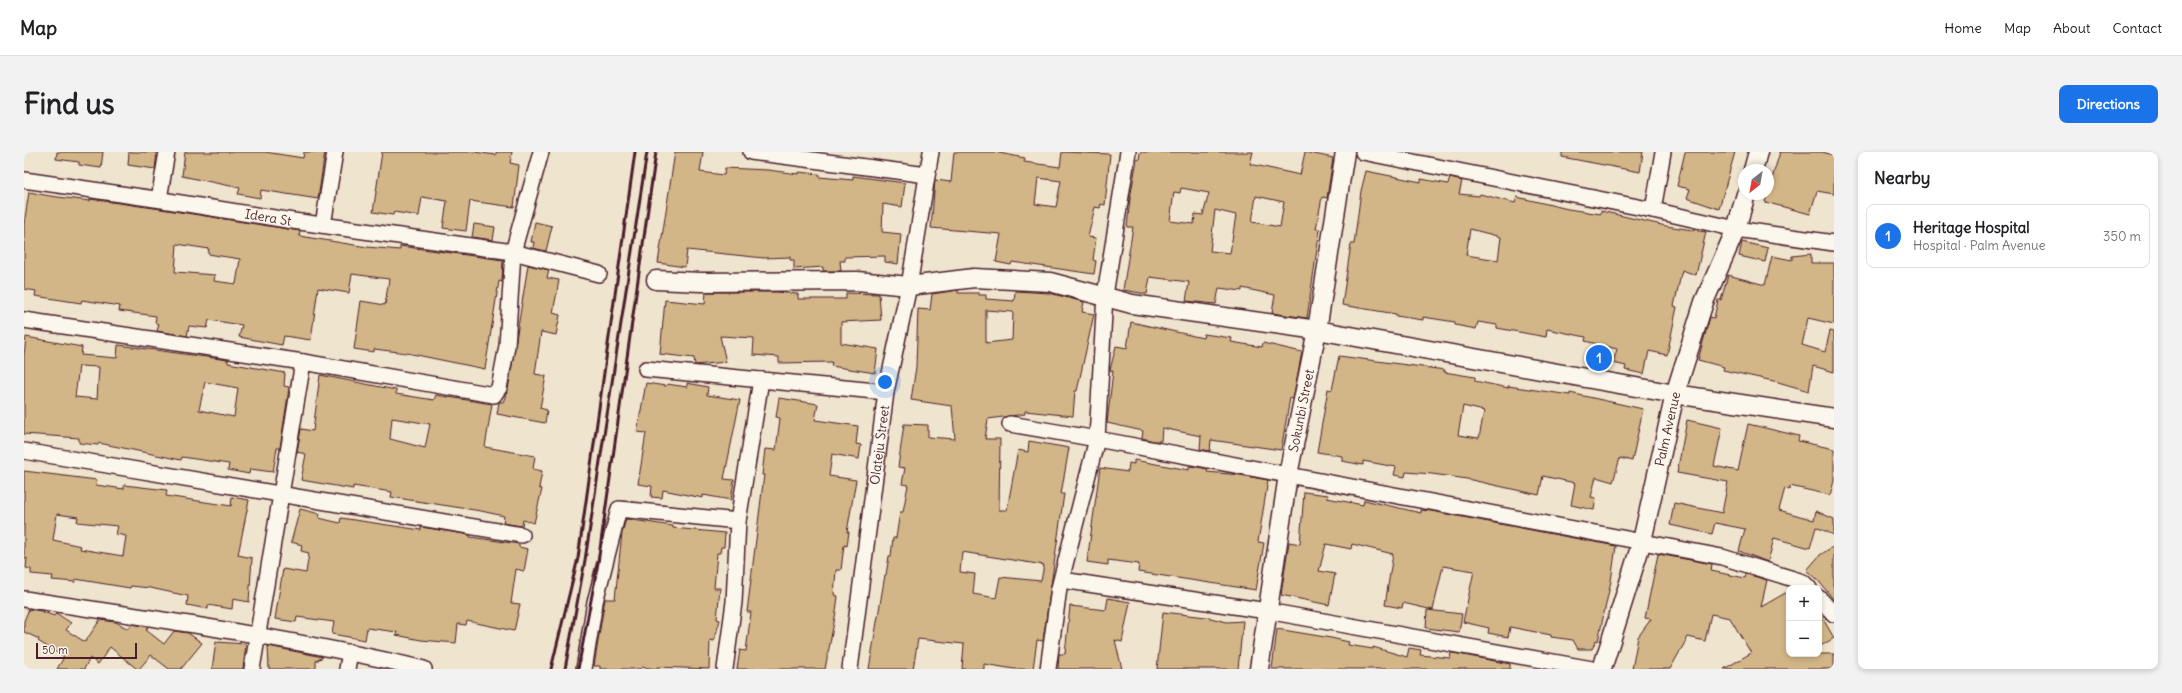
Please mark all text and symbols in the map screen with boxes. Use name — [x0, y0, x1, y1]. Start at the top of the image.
text: Map — [20, 16, 57, 40]
text: Home — [1944, 19, 1982, 37]
text: Map — [2004, 19, 2031, 37]
text: About — [2053, 19, 2091, 37]
text: Contact — [2113, 19, 2162, 37]
button: Directions — [2059, 85, 2158, 123]
text: Find us — [24, 86, 115, 122]
north arrow — [1738, 164, 1774, 200]
text: Nearby — [1874, 167, 1930, 189]
street label: Idera St — [244, 205, 293, 229]
text: Heritage Hospital — [1913, 218, 2030, 237]
text: 1 — [1885, 228, 1891, 245]
text: 350 m — [2103, 228, 2141, 245]
text: Hospital · Palm Avenue — [1913, 237, 2046, 254]
pin: 1 — [1586, 343, 1612, 373]
street label: Sokunbi Street — [1284, 367, 1318, 453]
your location — [875, 372, 895, 392]
street label: Palm Avenue — [1651, 390, 1684, 468]
street label: Olateju Street — [866, 403, 893, 486]
map controls — [1786, 585, 1822, 657]
button: + — [1786, 585, 1822, 621]
button: − — [1786, 621, 1822, 657]
scale bar — [36, 641, 137, 660]
text: 50 m — [42, 643, 68, 657]

